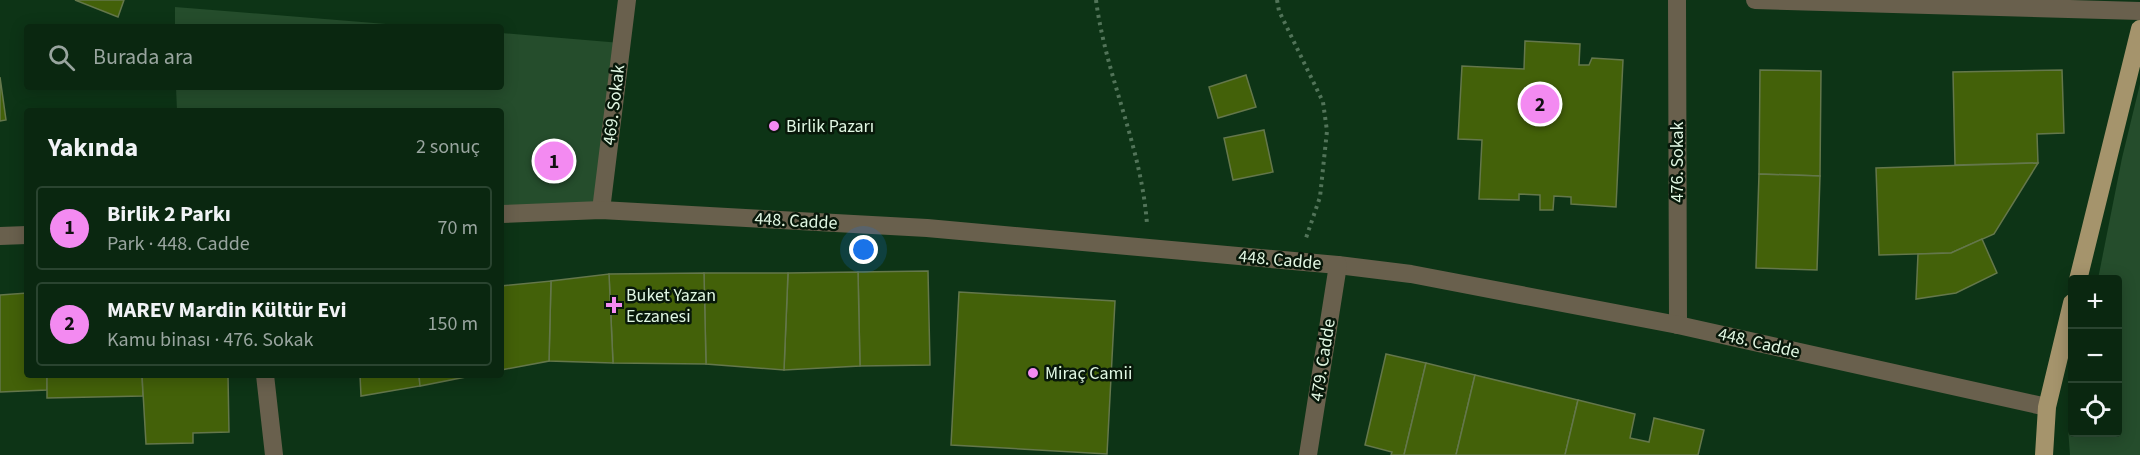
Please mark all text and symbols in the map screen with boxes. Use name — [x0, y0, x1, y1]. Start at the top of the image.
search box — [24, 24, 504, 90]
icon: search — [45, 41, 78, 74]
text: Burada ara — [93, 41, 193, 73]
street label: 469. Sokak — [597, 63, 631, 147]
pin: 2 — [1520, 82, 1560, 126]
place label: Birlik Pazarı — [786, 114, 874, 139]
marker: Birlik Pazarı — [767, 119, 781, 133]
street label: 476. Sokak — [1665, 121, 1690, 203]
text: Yakında — [48, 129, 138, 166]
text: 2 sonuç — [416, 133, 480, 161]
pin: 1 — [534, 138, 574, 184]
text: Birlik 2 Parkı — [107, 198, 231, 230]
street label: 448. Cadde — [754, 206, 838, 236]
text: 1 — [64, 214, 75, 242]
text: 70 m — [438, 214, 478, 242]
text: Park · 448. Cadde — [107, 230, 250, 258]
your location — [849, 235, 878, 264]
street label: 448. Cadde — [1237, 244, 1323, 276]
map controls — [2068, 275, 2122, 437]
button: + — [2068, 275, 2122, 329]
place label: Buket Yazan Eczanesi — [626, 283, 716, 329]
text: MAREV Mardin Kültür Evi — [107, 294, 347, 326]
marker: Buket Yazan Eczanesi — [607, 298, 621, 312]
text: 2 — [64, 310, 75, 338]
text: 150 m — [428, 310, 478, 338]
street label: 479. Cadde — [1304, 317, 1342, 403]
street label: 448. Cadde — [1716, 321, 1802, 365]
text: Kamu binası · 476. Sokak — [107, 326, 313, 354]
button: − — [2068, 329, 2122, 383]
place label: Miraç Camii — [1045, 361, 1132, 386]
marker: Miraç Camii — [1026, 366, 1040, 380]
button: locate — [2068, 383, 2122, 437]

